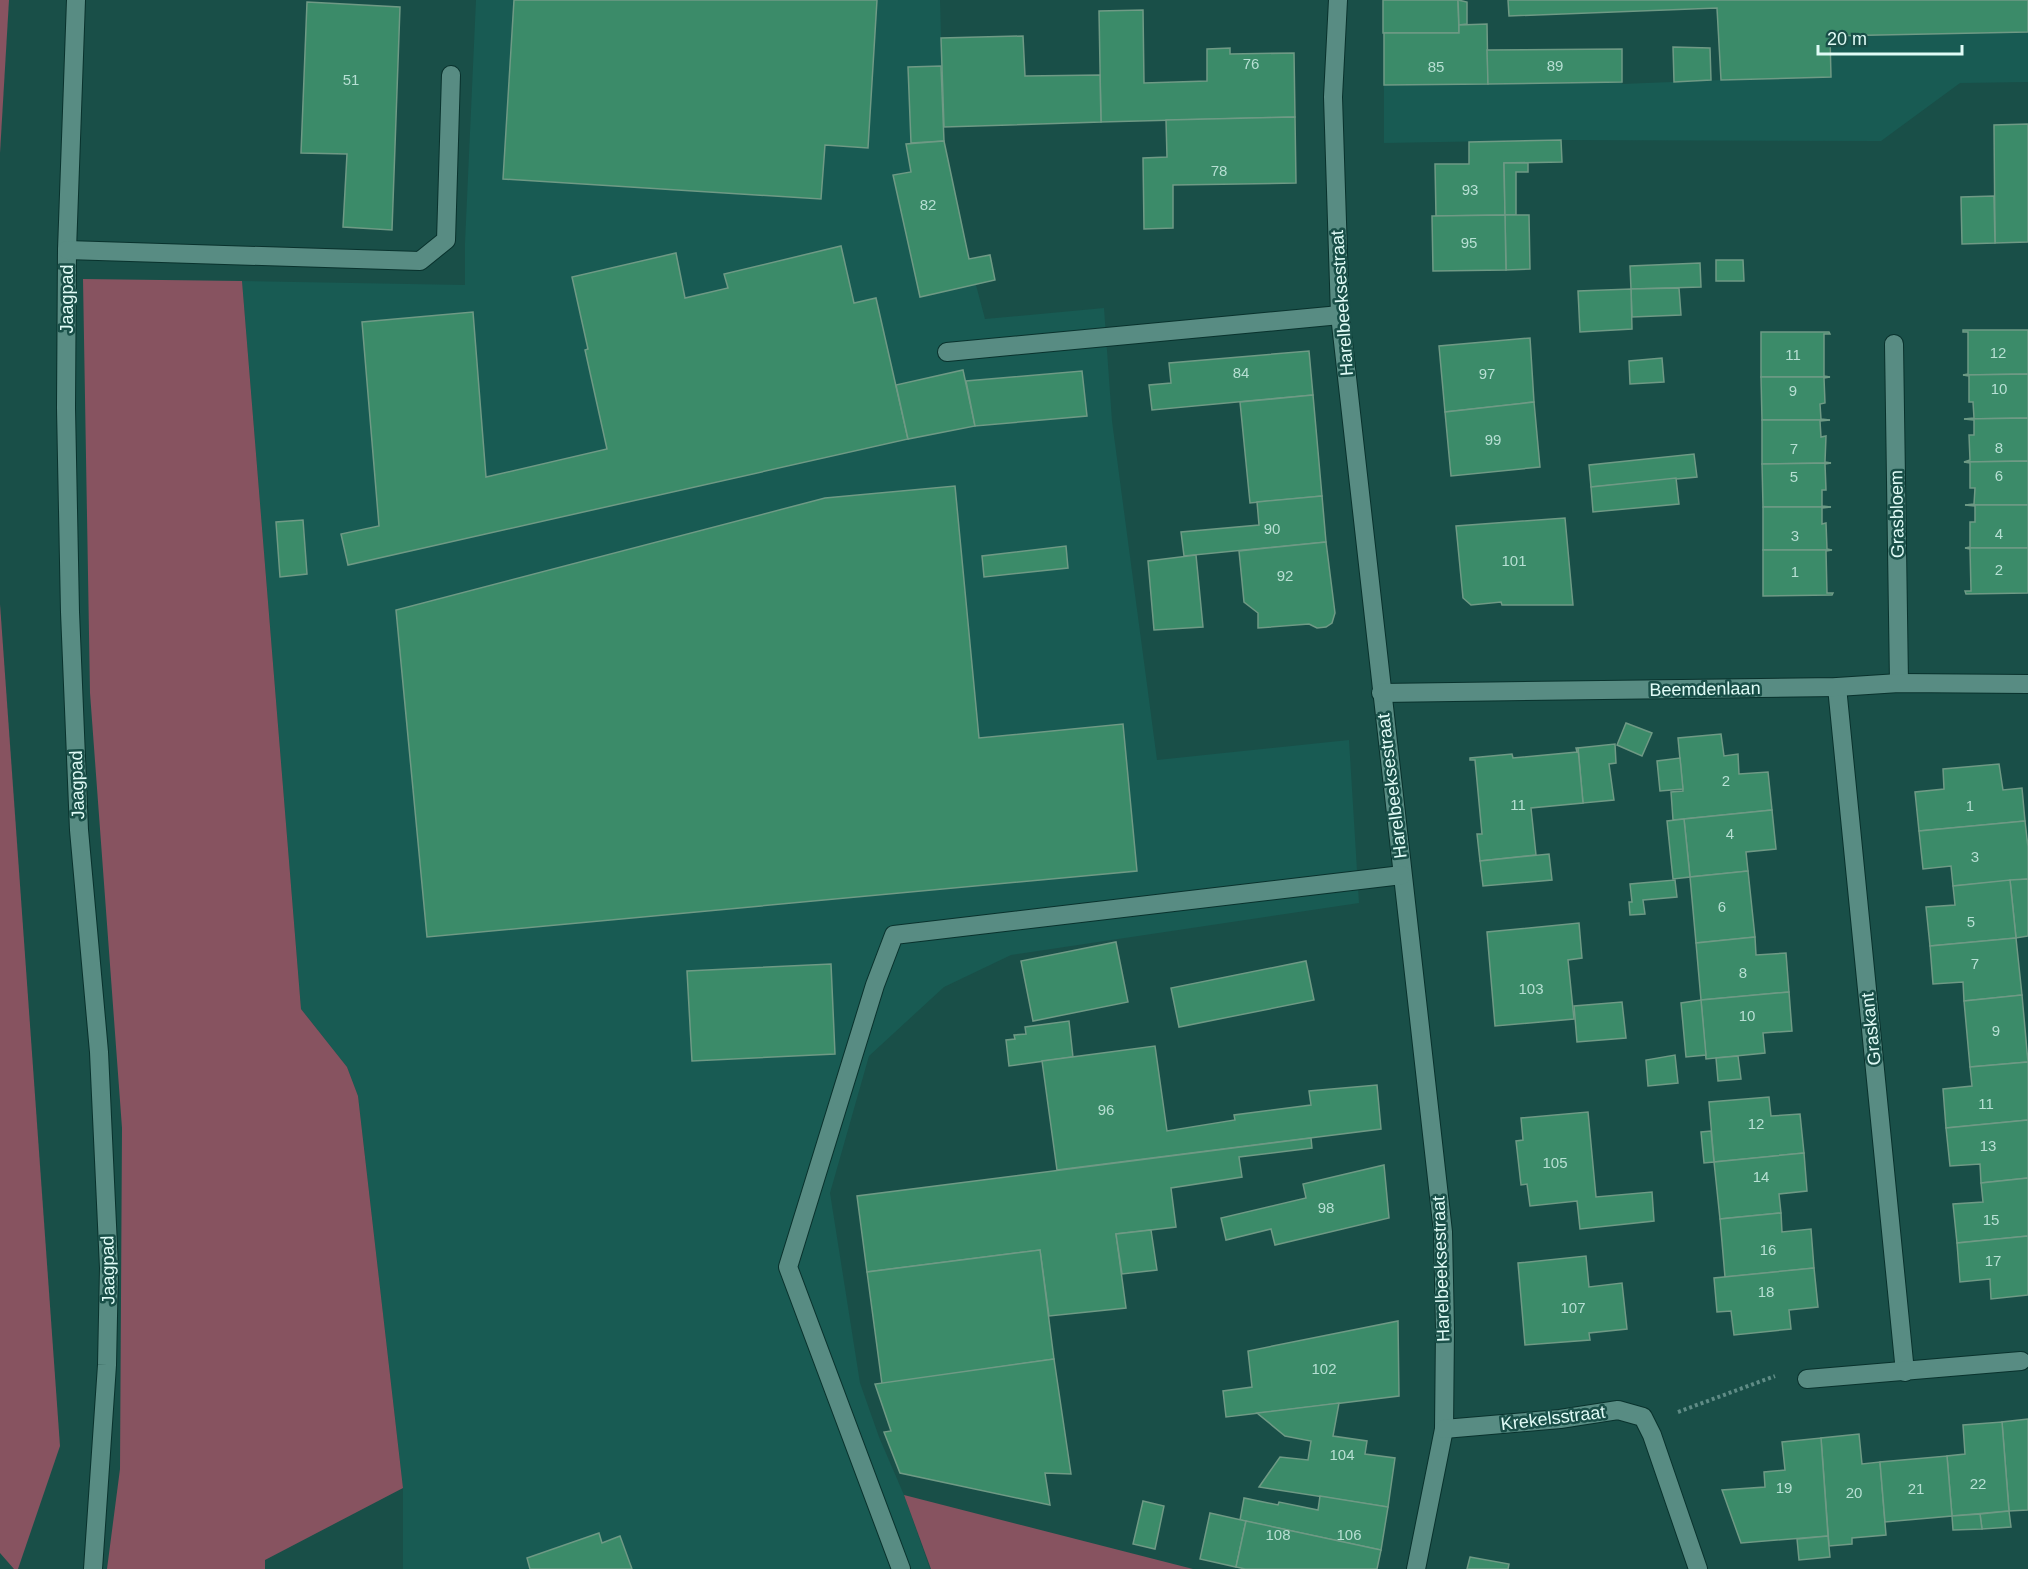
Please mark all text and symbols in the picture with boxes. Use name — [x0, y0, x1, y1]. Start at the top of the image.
scale bar — [1818, 18, 1962, 56]
text: 20 m — [1827, 29, 1867, 49]
house number: 76 — [1243, 55, 1259, 72]
house number: 89 — [1547, 57, 1563, 74]
house number: 85 — [1428, 58, 1444, 75]
house number: 51 — [343, 71, 359, 88]
house number: 78 — [1211, 162, 1227, 179]
house number: 93 — [1462, 181, 1478, 198]
house number: 82 — [920, 196, 936, 213]
street label: Harelbeeksestraat — [1327, 229, 1357, 377]
house number: 95 — [1461, 234, 1477, 251]
street label: Jaagpad — [57, 264, 77, 334]
house number: 12 — [1990, 344, 2006, 361]
house number: 11 — [1785, 346, 1801, 363]
house number: 84 — [1233, 364, 1249, 381]
house number: 97 — [1479, 365, 1495, 382]
house number: 10 — [1991, 380, 2007, 397]
house number: 9 — [1789, 382, 1797, 399]
house number: 99 — [1485, 431, 1501, 448]
house number: 8 — [1995, 439, 2003, 456]
house number: 7 — [1790, 440, 1798, 457]
house number: 6 — [1995, 467, 2003, 484]
house number: 5 — [1790, 468, 1798, 485]
street label: Grasbloem — [1886, 470, 1908, 558]
house number: 90 — [1264, 520, 1280, 537]
house number: 4 — [1995, 525, 2003, 542]
house number: 3 — [1791, 527, 1799, 544]
house number: 101 — [1501, 552, 1527, 569]
house number: 2 — [1995, 561, 2003, 578]
house number: 1 — [1791, 563, 1799, 580]
house number: 92 — [1277, 567, 1293, 584]
street label: Beemdenlaan — [1649, 678, 1761, 700]
street label: Harelbeeksestraat — [1373, 712, 1411, 860]
street label: Jaagpad — [66, 750, 88, 820]
house number: 2 — [1722, 772, 1730, 789]
house number: 11 — [1510, 796, 1526, 813]
house number: 1 — [1966, 797, 1974, 814]
house number: 4 — [1726, 825, 1734, 842]
house number: 3 — [1971, 848, 1979, 865]
house number: 6 — [1718, 898, 1726, 915]
house number: 5 — [1967, 913, 1975, 930]
house number: 7 — [1971, 955, 1979, 972]
house number: 8 — [1739, 964, 1747, 981]
house number: 103 — [1518, 980, 1544, 997]
street label: Graskant — [1857, 992, 1885, 1066]
house number: 10 — [1739, 1007, 1755, 1024]
house number: 9 — [1992, 1022, 2000, 1039]
house number: 11 — [1978, 1095, 1994, 1112]
house number: 96 — [1098, 1101, 1114, 1118]
house number: 12 — [1748, 1115, 1764, 1132]
house number: 13 — [1980, 1137, 1996, 1154]
house number: 105 — [1542, 1154, 1568, 1171]
house number: 14 — [1753, 1168, 1769, 1185]
street label: Harelbeeksestraat — [1428, 1196, 1454, 1342]
house number: 98 — [1318, 1199, 1334, 1216]
house number: 15 — [1983, 1211, 1999, 1228]
street label: Jaagpad — [97, 1235, 119, 1305]
house number: 16 — [1760, 1241, 1776, 1258]
house number: 17 — [1985, 1252, 2001, 1269]
house number: 18 — [1758, 1283, 1774, 1300]
house number: 107 — [1560, 1299, 1586, 1316]
house number: 102 — [1311, 1360, 1337, 1377]
street label: Krekelsstraat — [1500, 1402, 1606, 1434]
house number: 104 — [1329, 1446, 1355, 1463]
house number: 22 — [1970, 1475, 1986, 1492]
house number: 19 — [1776, 1479, 1792, 1496]
house number: 21 — [1908, 1480, 1924, 1497]
house number: 20 — [1846, 1484, 1862, 1501]
house number: 108 — [1265, 1526, 1291, 1543]
house number: 106 — [1336, 1526, 1362, 1543]

